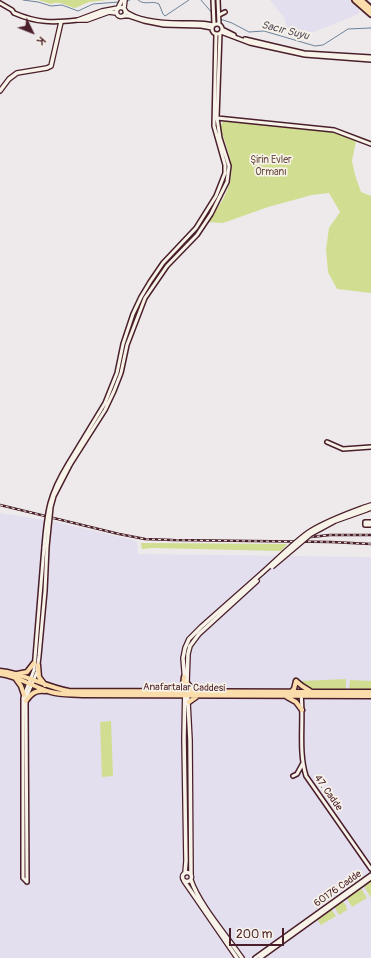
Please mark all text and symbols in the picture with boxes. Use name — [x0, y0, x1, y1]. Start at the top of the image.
north arrow — [12, 12, 52, 52]
water label: Sacır Suyu — [260, 19, 310, 43]
text: K — [34, 34, 48, 47]
park label: Şirin Evler Ormanı — [250, 154, 292, 178]
street label: Anafartalar Caddesi — [143, 681, 225, 695]
street label: 47. Cadde — [311, 773, 345, 813]
street label: 60176 Cadde — [312, 868, 364, 910]
scale bar — [231, 920, 286, 946]
text: 200 m — [236, 927, 272, 942]

